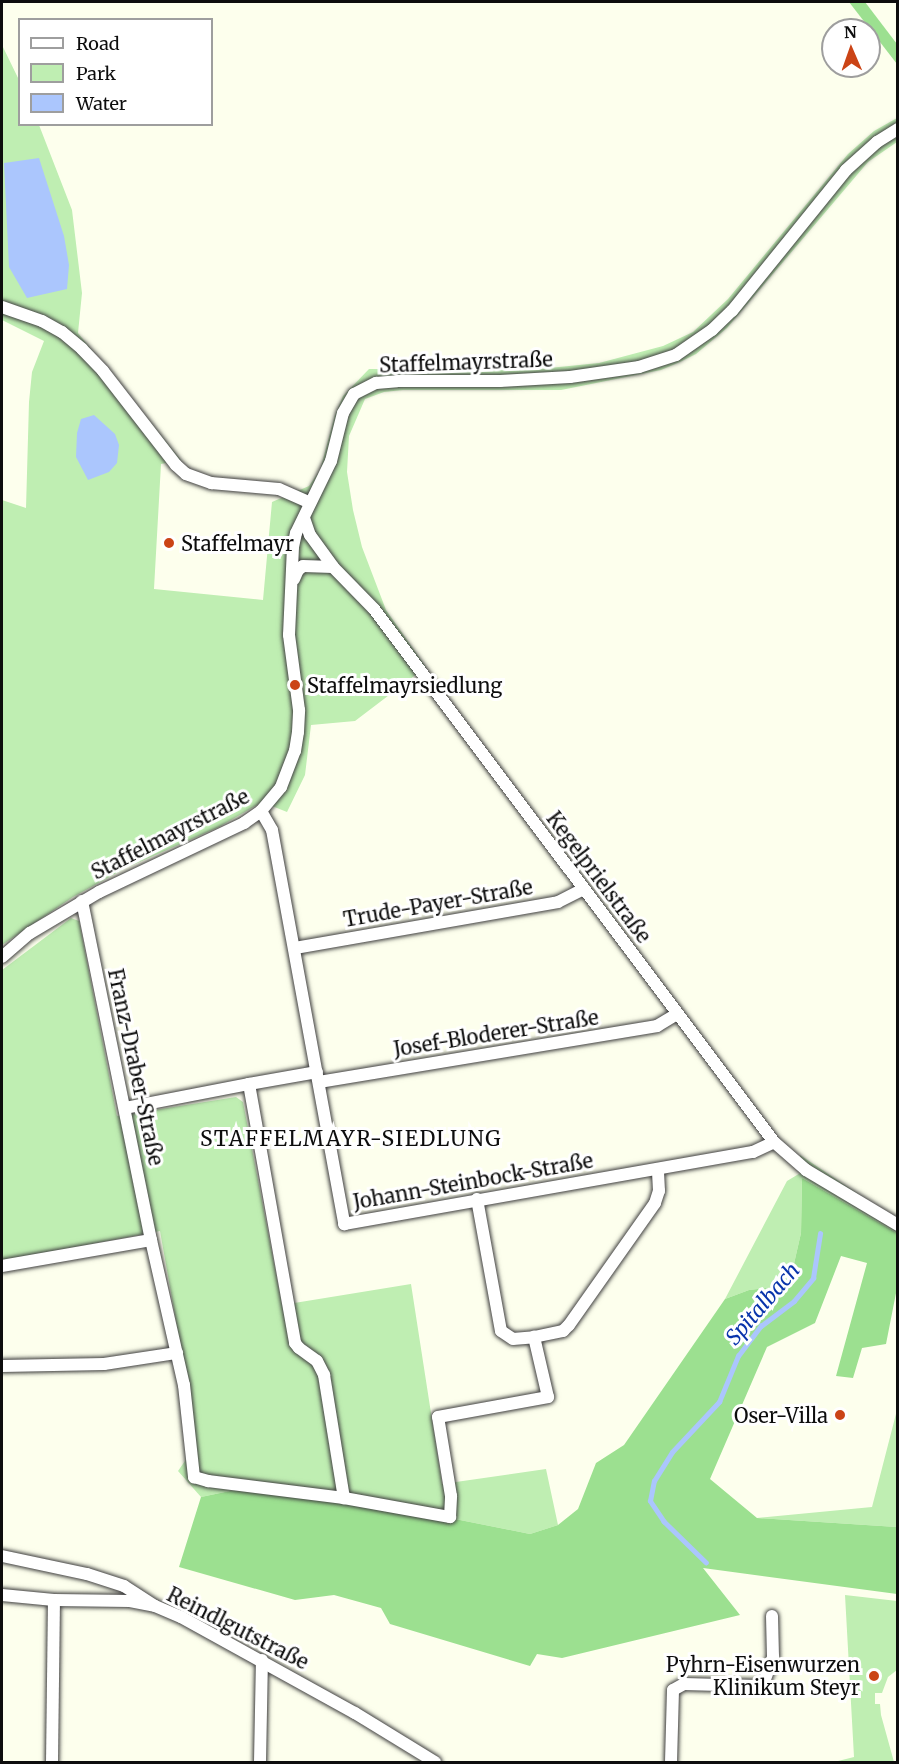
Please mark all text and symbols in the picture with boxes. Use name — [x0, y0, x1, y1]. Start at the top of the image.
legend — [18, 18, 213, 126]
north arrow — [821, 18, 881, 78]
text: N — [844, 22, 857, 42]
text: Road — [76, 32, 120, 55]
text: Park — [76, 62, 116, 85]
text: Water — [76, 92, 127, 115]
street label: Staffelmayrstraße — [379, 347, 553, 377]
place label: Staffelmayr — [181, 531, 294, 555]
marker: Staffelmayr — [162, 536, 176, 550]
place label: Staffelmayrsiedlung — [307, 673, 502, 697]
marker: Staffelmayrsiedlung — [288, 678, 302, 692]
street label: Staffelmayrstraße — [87, 784, 253, 884]
street label: Kegelprielstraße — [542, 807, 656, 947]
street label: Trude-Payer-Straße — [341, 875, 535, 931]
street label: Franz-Draber-Straße — [103, 966, 169, 1168]
street label: Josef-Bloderer-Straße — [392, 1005, 600, 1061]
district label: STAFFELMAYR-SIEDLUNG — [200, 1126, 502, 1152]
street label: Johann-Steinbock-Straße — [351, 1148, 595, 1214]
water label: Spitalbach — [721, 1258, 805, 1350]
place label: Oser-Villa — [734, 1403, 828, 1427]
marker: Oser-Villa — [833, 1408, 847, 1422]
street label: Reindlgutstraße — [163, 1582, 313, 1674]
place label: Pyhrn-Eisenwurzen Klinikum Steyr — [666, 1652, 860, 1699]
marker: Pyhrn-Eisenwurzen Klinikum Steyr — [865, 1667, 883, 1685]

